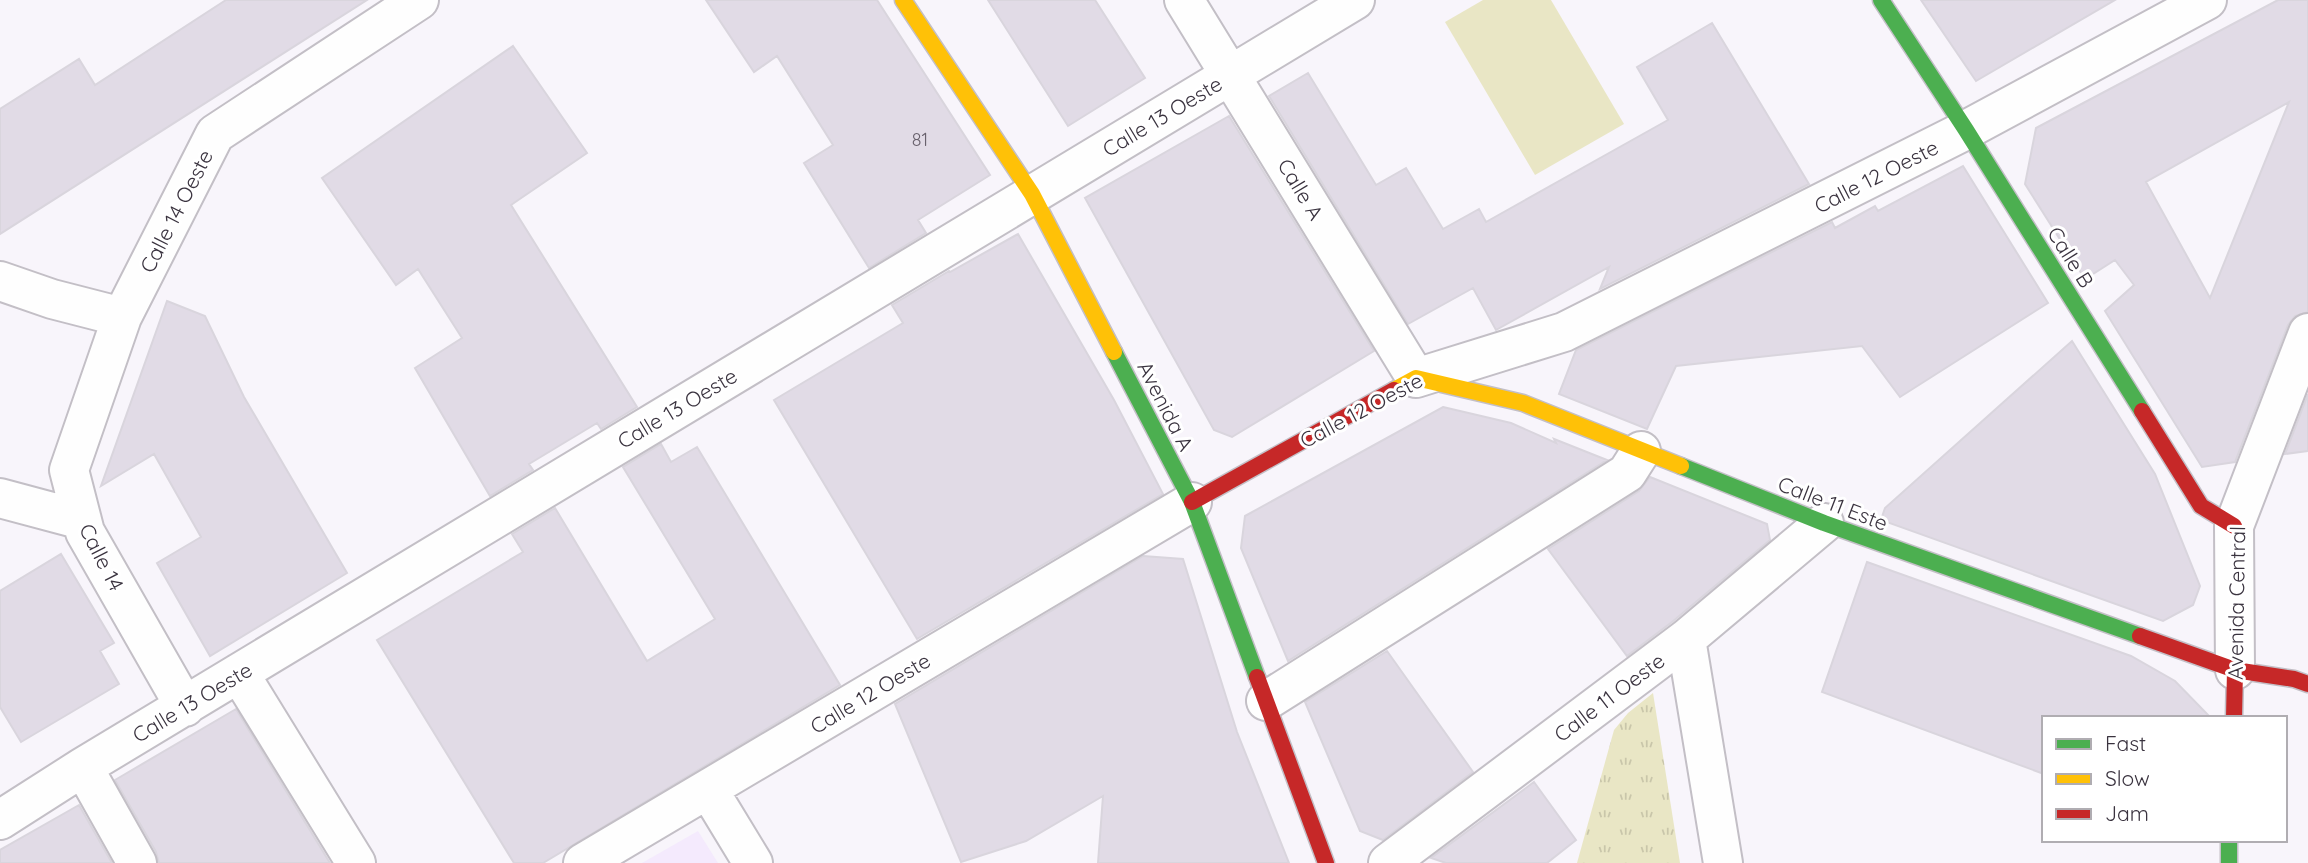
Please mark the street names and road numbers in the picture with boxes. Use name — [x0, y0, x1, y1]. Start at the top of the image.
street label: Calle 13 Oeste — [1098, 70, 1226, 162]
street label: Calle 12 Oeste — [1810, 134, 1942, 218]
street label: Calle 14 Oeste — [134, 145, 218, 277]
street label: Calle A — [1273, 154, 1329, 224]
street label: Calle B — [2042, 222, 2100, 292]
street label: Avenida A — [1132, 357, 1200, 455]
street label: Calle 13 Oeste — [613, 362, 741, 454]
street label: Calle 12 Oeste — [1295, 367, 1427, 453]
street label: Calle 11 Este — [1774, 470, 1892, 536]
street label: Calle 14 — [74, 519, 130, 595]
street label: Avenida Central — [2222, 526, 2250, 680]
street label: Calle 12 Oeste — [805, 647, 935, 739]
street label: Calle 11 Oeste — [1549, 647, 1669, 747]
street label: Calle 13 Oeste — [128, 656, 256, 748]

